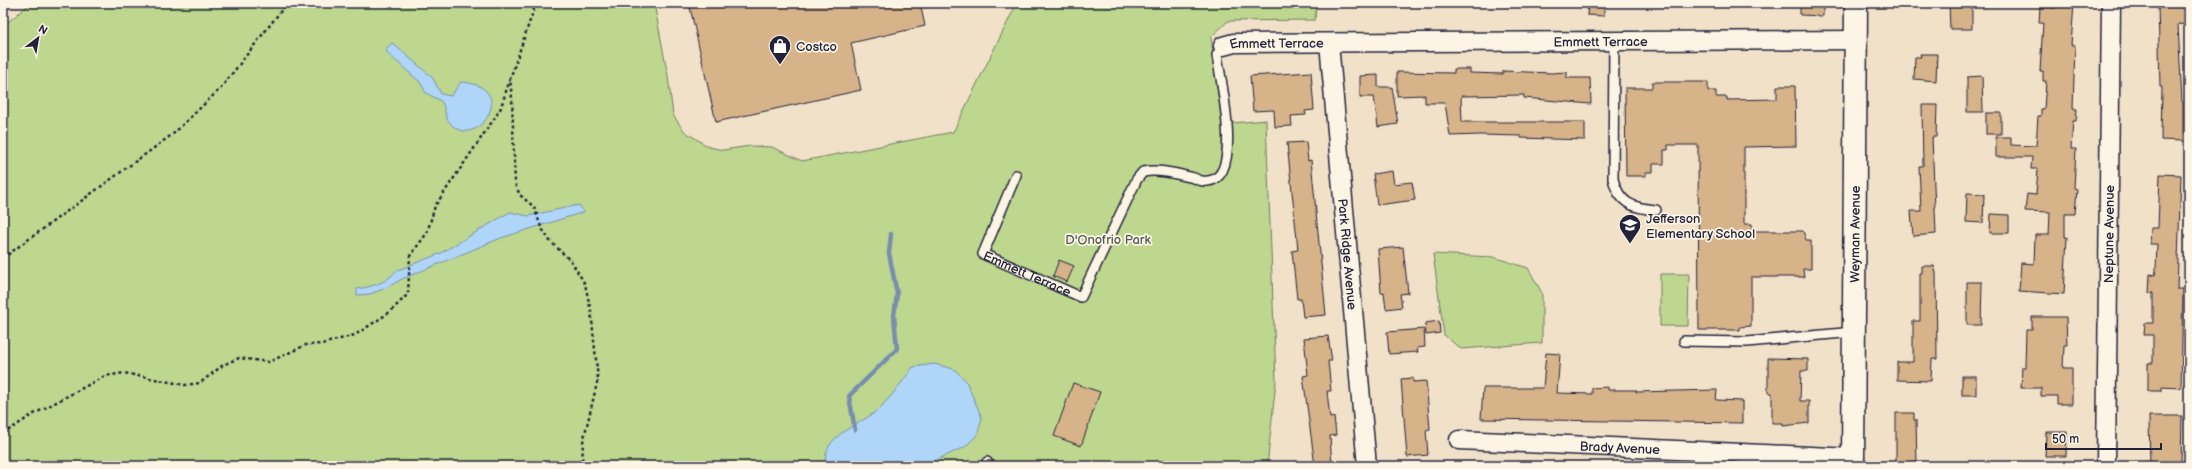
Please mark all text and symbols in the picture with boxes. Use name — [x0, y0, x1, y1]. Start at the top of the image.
north arrow — [18, 18, 58, 58]
text: N — [36, 22, 50, 38]
shop icon: Costco — [767, 33, 793, 66]
street label: Emmett Terrace — [1553, 34, 1648, 50]
street label: Emmett Terrace — [1228, 35, 1324, 53]
place label: Costco — [796, 39, 837, 55]
street label: Neptune Avenue — [2101, 184, 2118, 283]
street label: Weyman Avenue — [1847, 185, 1864, 283]
street label: Park Ridge Avenue — [1334, 198, 1360, 311]
place label: Jefferson Elementary School — [1646, 211, 1755, 242]
school or university icon: Jefferson Elementary School — [1617, 212, 1643, 245]
park label: D'Onofrio Park — [1065, 232, 1151, 248]
street label: Emmett Terrace — [981, 248, 1074, 301]
scale bar — [2046, 425, 2161, 451]
text: 50 m — [2052, 432, 2079, 447]
street label: Brady Avenue — [1579, 439, 1661, 458]

